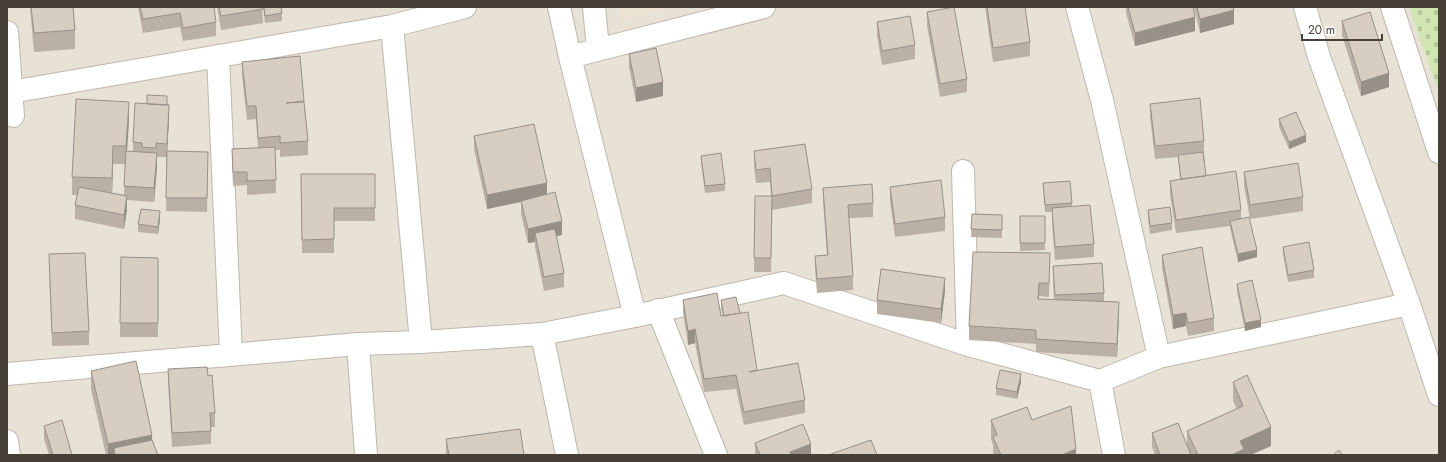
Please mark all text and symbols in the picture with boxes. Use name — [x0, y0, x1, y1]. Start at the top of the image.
scale bar — [1302, 16, 1382, 42]
text: 20 m — [1308, 21, 1335, 39]

